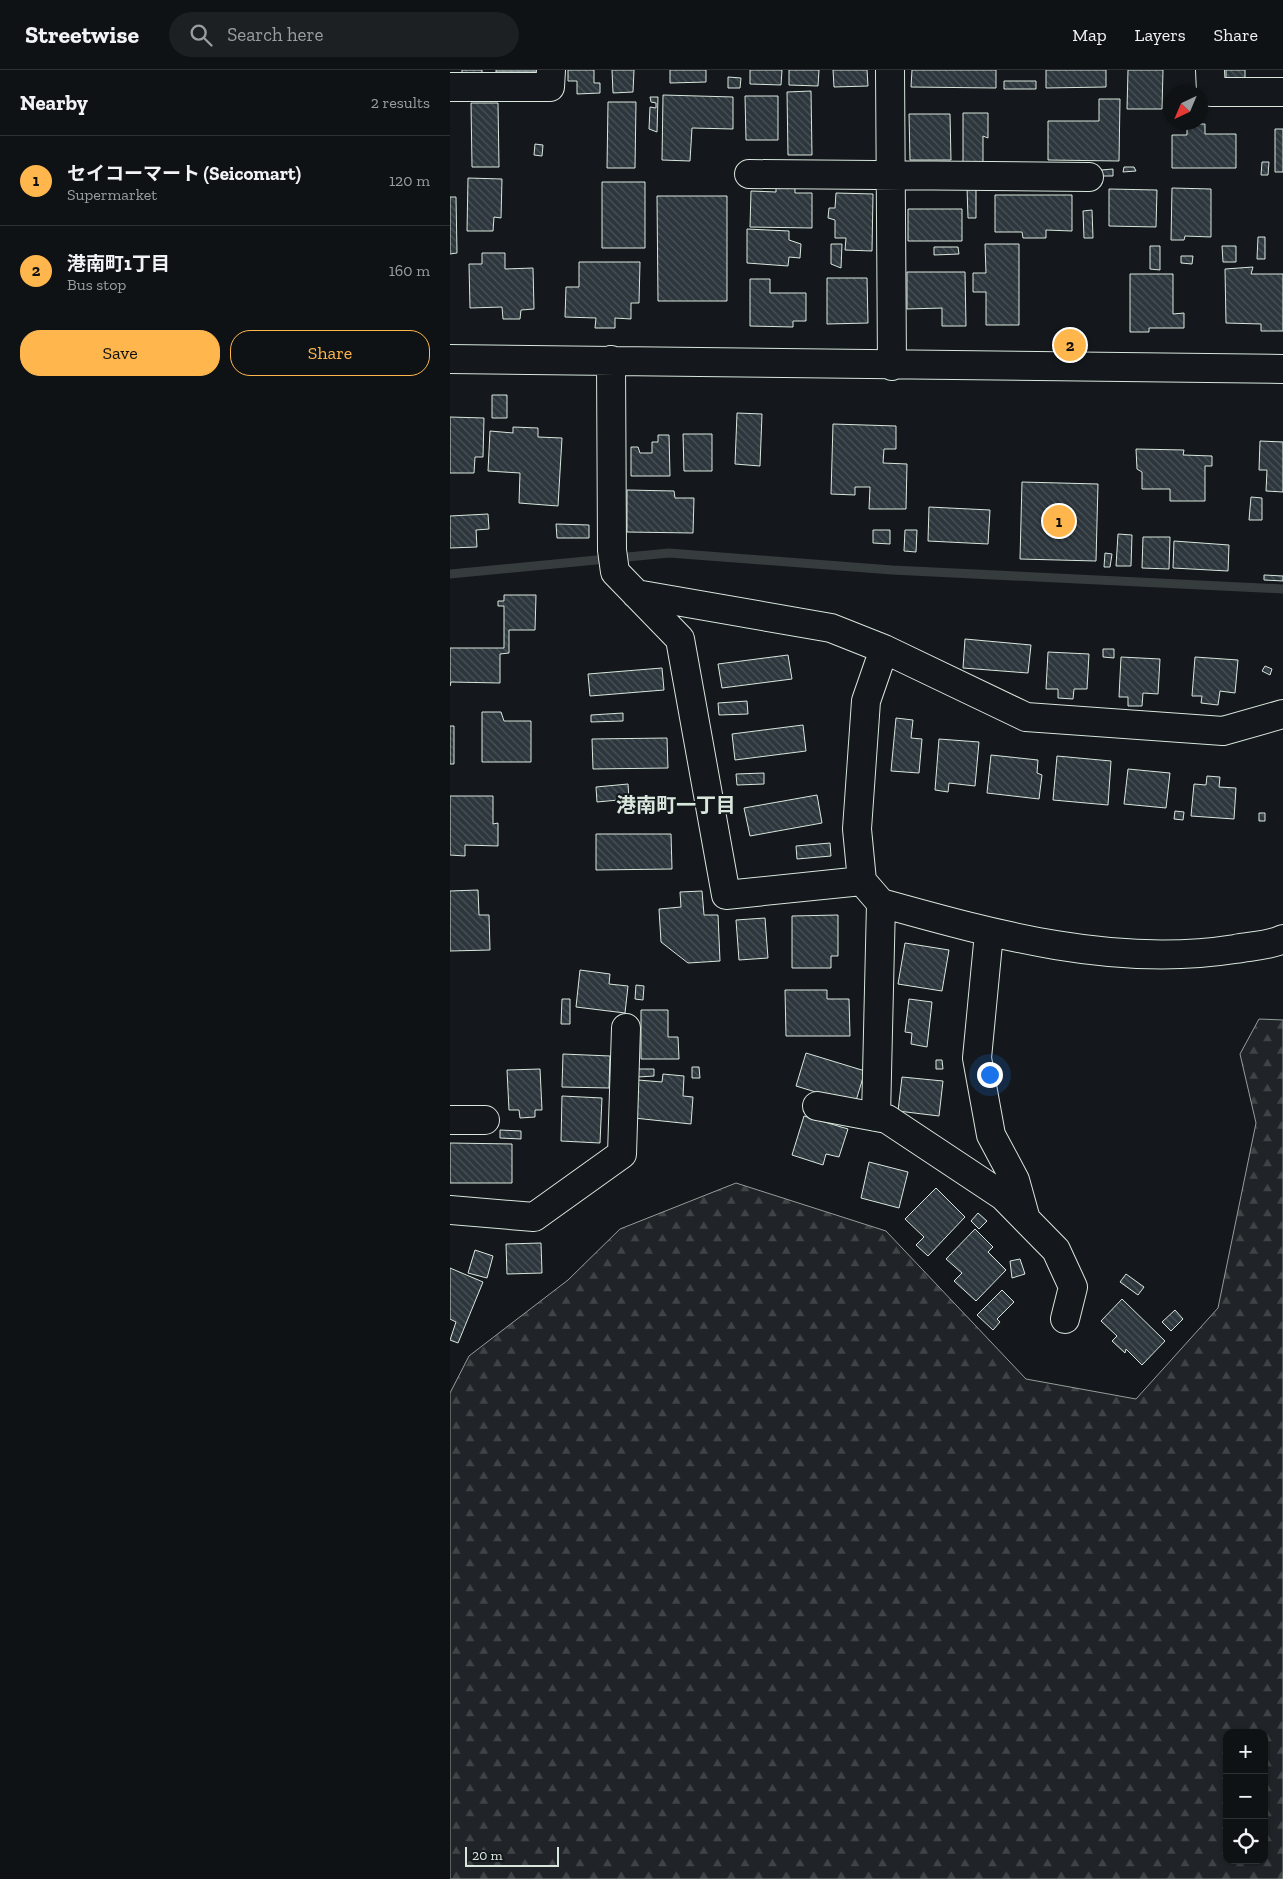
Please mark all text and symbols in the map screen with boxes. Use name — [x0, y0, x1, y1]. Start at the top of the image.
search box — [169, 12, 519, 57]
text: Streetwise — [25, 20, 139, 49]
icon: search — [187, 21, 215, 49]
text: Search here — [227, 23, 323, 46]
text: Map — [1072, 24, 1107, 46]
text: Layers — [1135, 24, 1186, 46]
text: Share — [1214, 24, 1258, 46]
north arrow — [1163, 85, 1208, 130]
text: Nearby — [20, 90, 88, 115]
text: 2 results — [371, 93, 430, 112]
text: セイコーマート (Seicomart) — [67, 162, 301, 185]
text: 1 — [33, 171, 39, 190]
text: 120 m — [389, 171, 430, 190]
text: Supermarket — [67, 185, 157, 204]
text: 港南町1丁目 — [67, 252, 170, 275]
text: 2 — [32, 261, 40, 280]
text: 160 m — [389, 261, 430, 280]
text: Bus stop — [67, 275, 126, 294]
pin: 2 — [1054, 326, 1086, 364]
button: Save — [20, 330, 220, 376]
button: Share — [230, 330, 430, 376]
pin: 1 — [1043, 502, 1075, 540]
district label: 港南町一丁目 — [616, 793, 736, 817]
your location — [977, 1062, 1003, 1088]
map controls — [1223, 1729, 1268, 1864]
button: + — [1223, 1729, 1268, 1774]
button: − — [1223, 1774, 1268, 1819]
button: locate — [1223, 1819, 1268, 1864]
scale bar — [465, 1844, 559, 1867]
text: 20 m — [472, 1847, 503, 1864]

